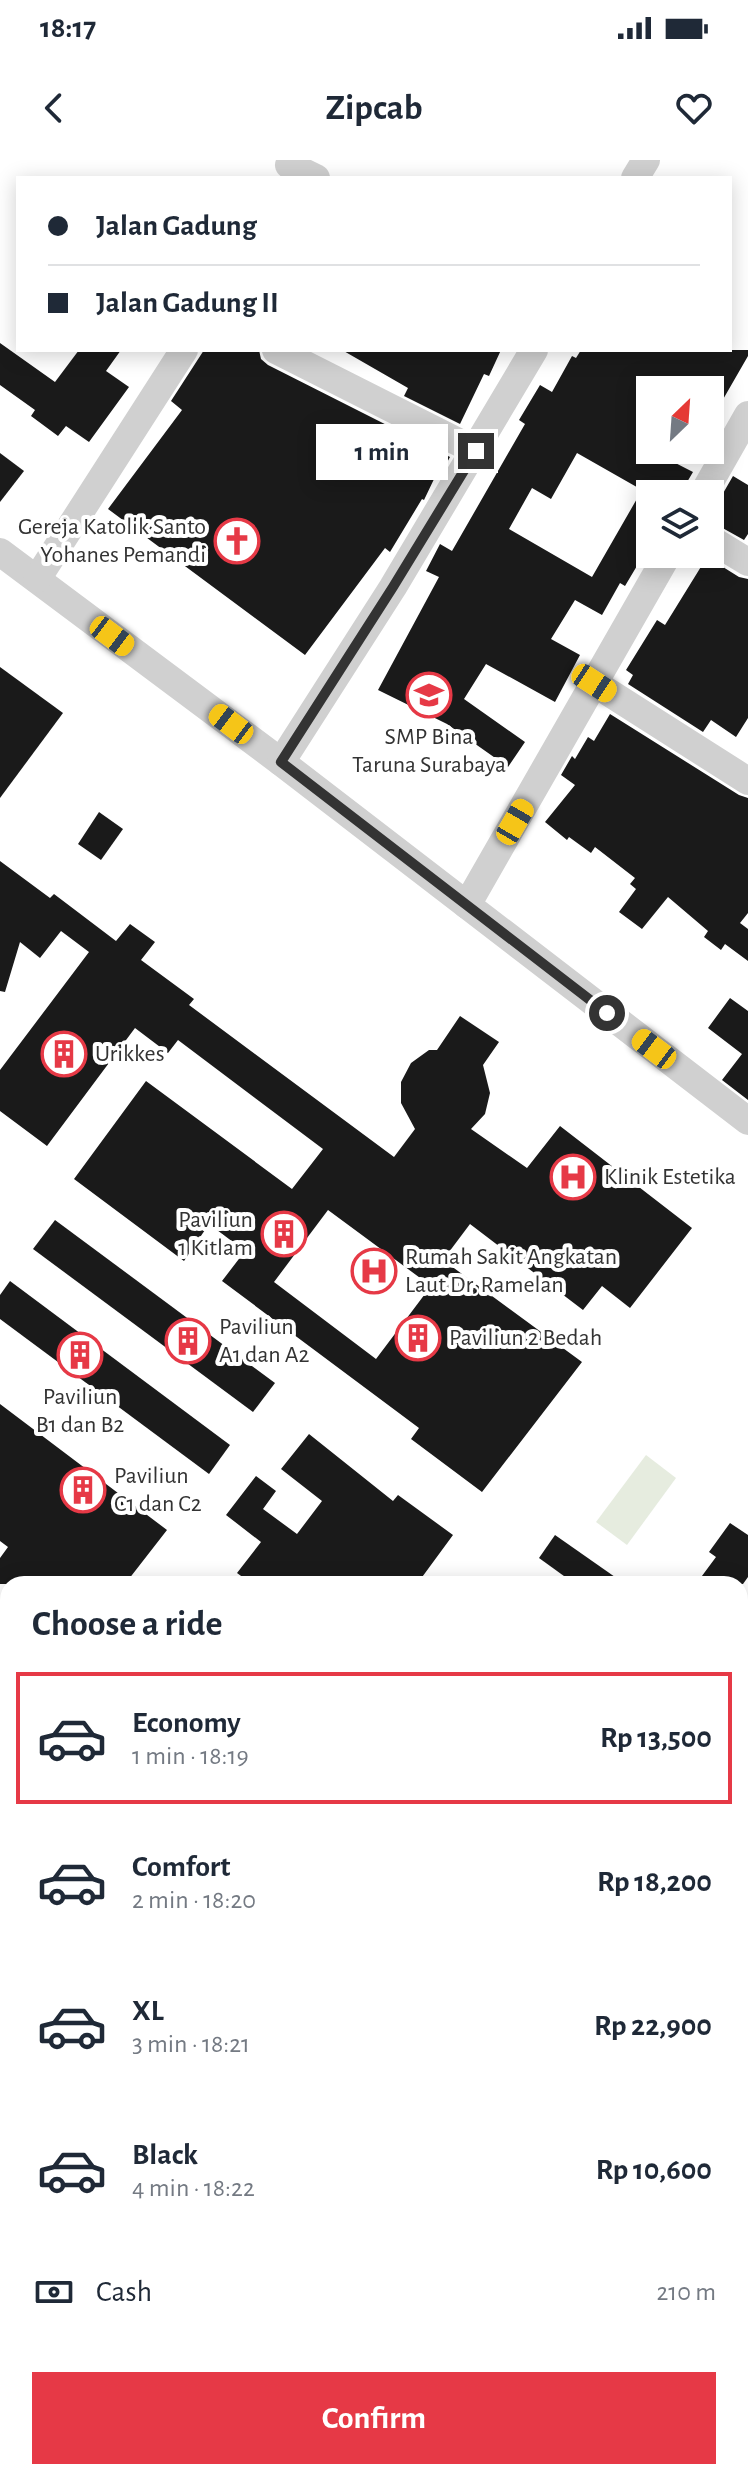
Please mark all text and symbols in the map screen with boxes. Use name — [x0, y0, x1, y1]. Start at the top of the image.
text: 18:17 — [40, 13, 96, 43]
icon: back — [32, 86, 76, 130]
icon: heart — [672, 86, 716, 130]
text: Zipcab — [325, 90, 423, 126]
text: Jalan Gadung — [96, 211, 257, 241]
text: Jalan Gadung II — [96, 288, 279, 318]
north arrow — [636, 376, 724, 464]
map controls — [636, 376, 724, 568]
callout: 1 min — [316, 423, 448, 479]
route end — [458, 433, 494, 469]
text: 1 min — [355, 439, 409, 465]
button: layers — [636, 480, 724, 568]
place label: Gereja Katolik Santo Yohanes Pemandi — [18, 515, 206, 567]
church icon: Gereja Katolik Santo Yohanes Pemandi — [213, 517, 261, 565]
car — [86, 612, 138, 660]
car — [567, 660, 621, 706]
school or university icon: SMP Bina Taruna Surabaya — [405, 671, 453, 719]
car — [205, 700, 257, 748]
place label: SMP Bina Taruna Surabaya — [352, 725, 506, 777]
car — [493, 795, 537, 849]
route start — [589, 995, 625, 1031]
car — [628, 1025, 680, 1073]
building icon: Urikkes — [40, 1030, 88, 1078]
place label: Urikkes — [95, 1042, 165, 1066]
hospital icon: Klinik Estetika — [549, 1153, 597, 1201]
place label: Klinik Estetika — [604, 1165, 736, 1189]
place label: Paviliun 1 Kitlam — [178, 1208, 253, 1260]
building icon: Paviliun 1 Kitlam — [260, 1210, 308, 1258]
place label: Rumah Sakit Angkatan Laut Dr. Ramelan — [405, 1245, 617, 1297]
hospital icon: Rumah Sakit Angkatan Laut Dr. Ramelan — [350, 1247, 398, 1295]
building icon: Paviliun 2 Bedah — [394, 1314, 442, 1362]
place label: Paviliun A1 dan A2 — [219, 1315, 310, 1367]
building icon: Paviliun A1 dan A2 — [164, 1317, 212, 1365]
place label: Paviliun 2 Bedah — [449, 1326, 602, 1350]
building icon: Paviliun B1 dan B2 — [56, 1331, 104, 1379]
place label: Paviliun B1 dan B2 — [36, 1385, 124, 1437]
place label: Paviliun C1 dan C2 — [114, 1464, 202, 1516]
building icon: Paviliun C1 dan C2 — [59, 1466, 107, 1514]
text: Choose a ride — [32, 1606, 222, 1642]
icon: car — [36, 1702, 108, 1774]
text: Economy — [132, 1708, 241, 1738]
text: Rp 13,500 — [600, 1723, 712, 1753]
text: 1 min · 18:19 — [132, 1743, 249, 1769]
icon: car — [36, 1846, 108, 1918]
text: Comfort — [132, 1852, 231, 1882]
text: Rp 18,200 — [597, 1867, 712, 1897]
text: 2 min · 18:20 — [132, 1887, 256, 1913]
icon: car — [36, 1990, 108, 2062]
text: XL — [132, 1996, 164, 2026]
text: Rp 22,900 — [594, 2011, 712, 2041]
text: 3 min · 18:21 — [132, 2031, 250, 2057]
icon: car — [36, 2134, 108, 2206]
text: Black — [132, 2140, 198, 2170]
text: Rp 10,600 — [596, 2155, 712, 2185]
text: 4 min · 18:22 — [132, 2175, 255, 2201]
icon: cash — [32, 2270, 76, 2314]
text: Cash — [96, 2277, 152, 2307]
text: 210 m — [656, 2279, 716, 2305]
button: Confirm — [32, 2372, 716, 2464]

